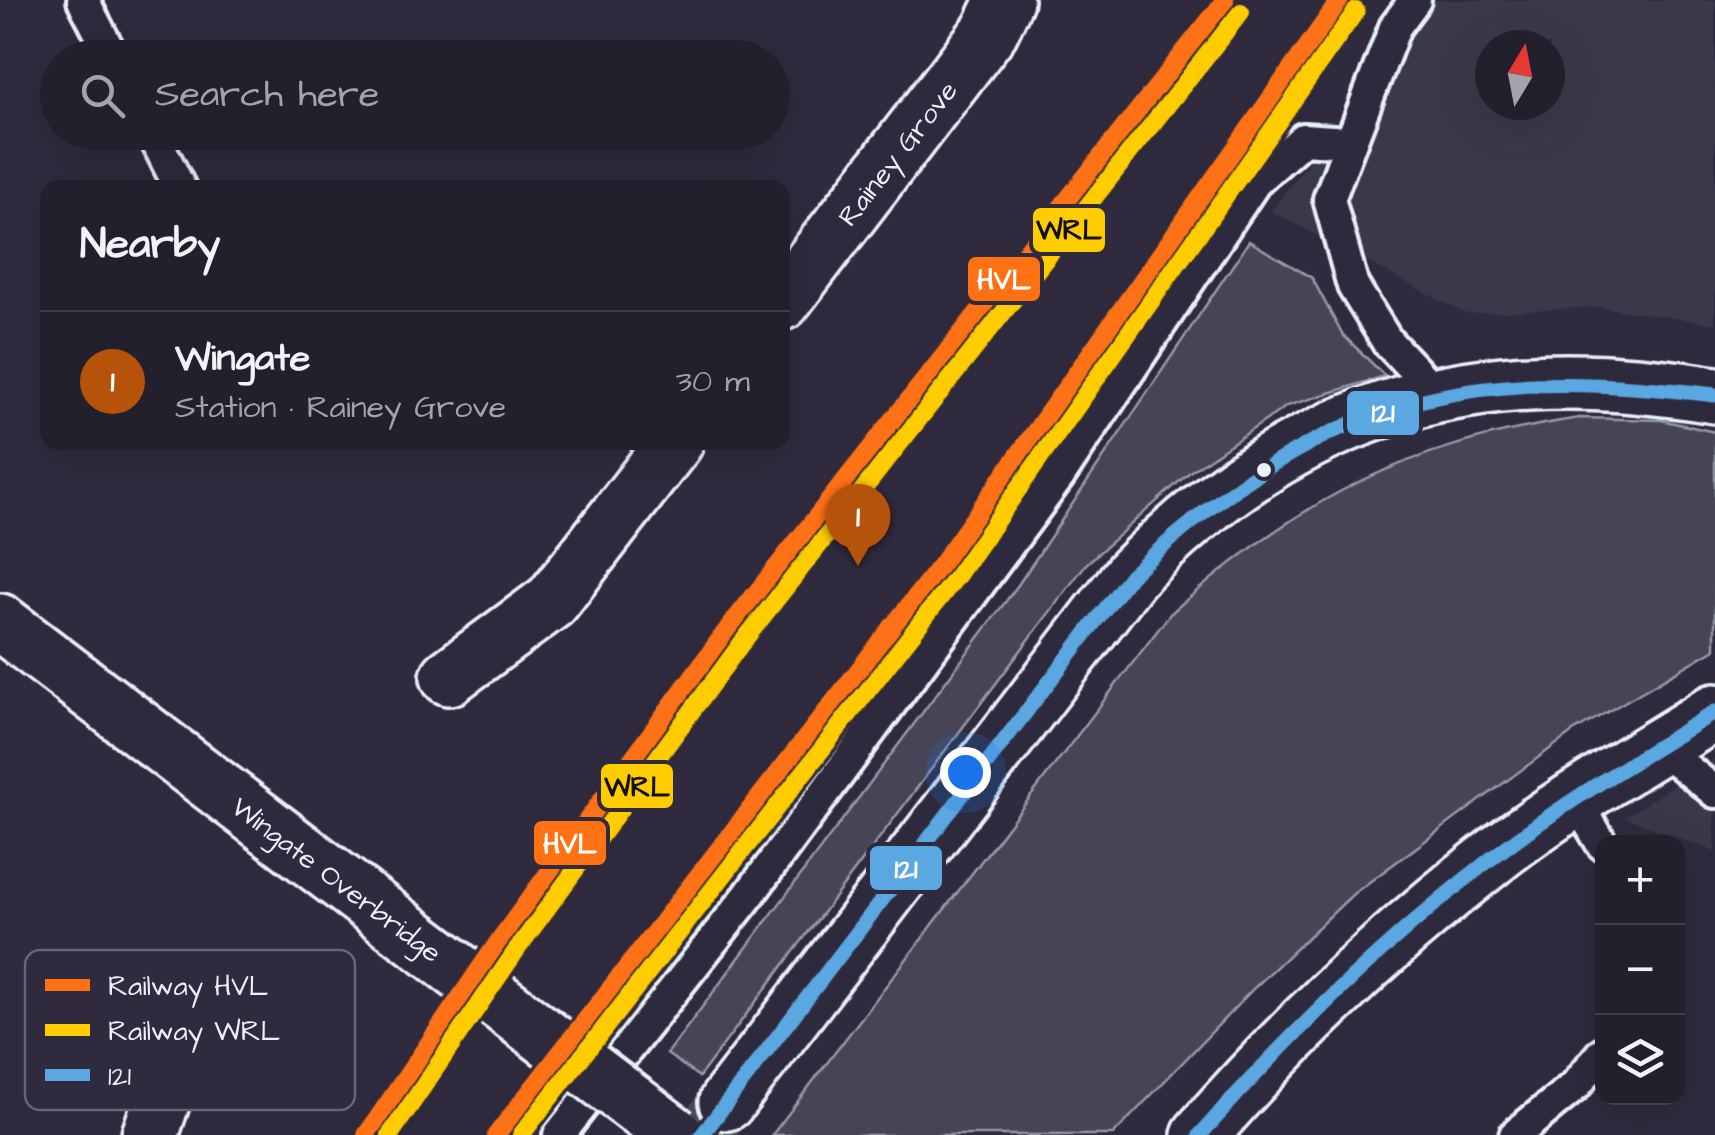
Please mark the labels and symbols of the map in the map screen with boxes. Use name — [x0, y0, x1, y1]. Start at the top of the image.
north arrow — [1475, 30, 1565, 120]
street label: Rainey Grove — [829, 73, 969, 236]
line badge: WRL — [1031, 206, 1107, 254]
text: WRL — [1035, 211, 1102, 250]
line badge: HVL — [966, 255, 1042, 303]
text: HVL — [977, 261, 1032, 300]
line badge: 121 — [1345, 389, 1421, 437]
text: 121 — [1371, 394, 1395, 433]
unlabelled marker — [1254, 460, 1274, 480]
pin: 1 — [826, 484, 890, 566]
your location — [940, 747, 991, 798]
line badge: WRL — [599, 762, 675, 810]
text: WRL — [603, 768, 670, 807]
street label: Wingate Overbridge — [222, 788, 449, 973]
line badge: HVL — [532, 819, 608, 867]
text: HVL — [543, 825, 598, 864]
line badge: 121 — [868, 844, 944, 892]
text: 121 — [894, 850, 918, 889]
legend — [25, 950, 355, 1110]
text: Railway HVL — [108, 967, 268, 1008]
text: Railway WRL — [108, 1012, 280, 1053]
text: 121 — [108, 1057, 132, 1096]

